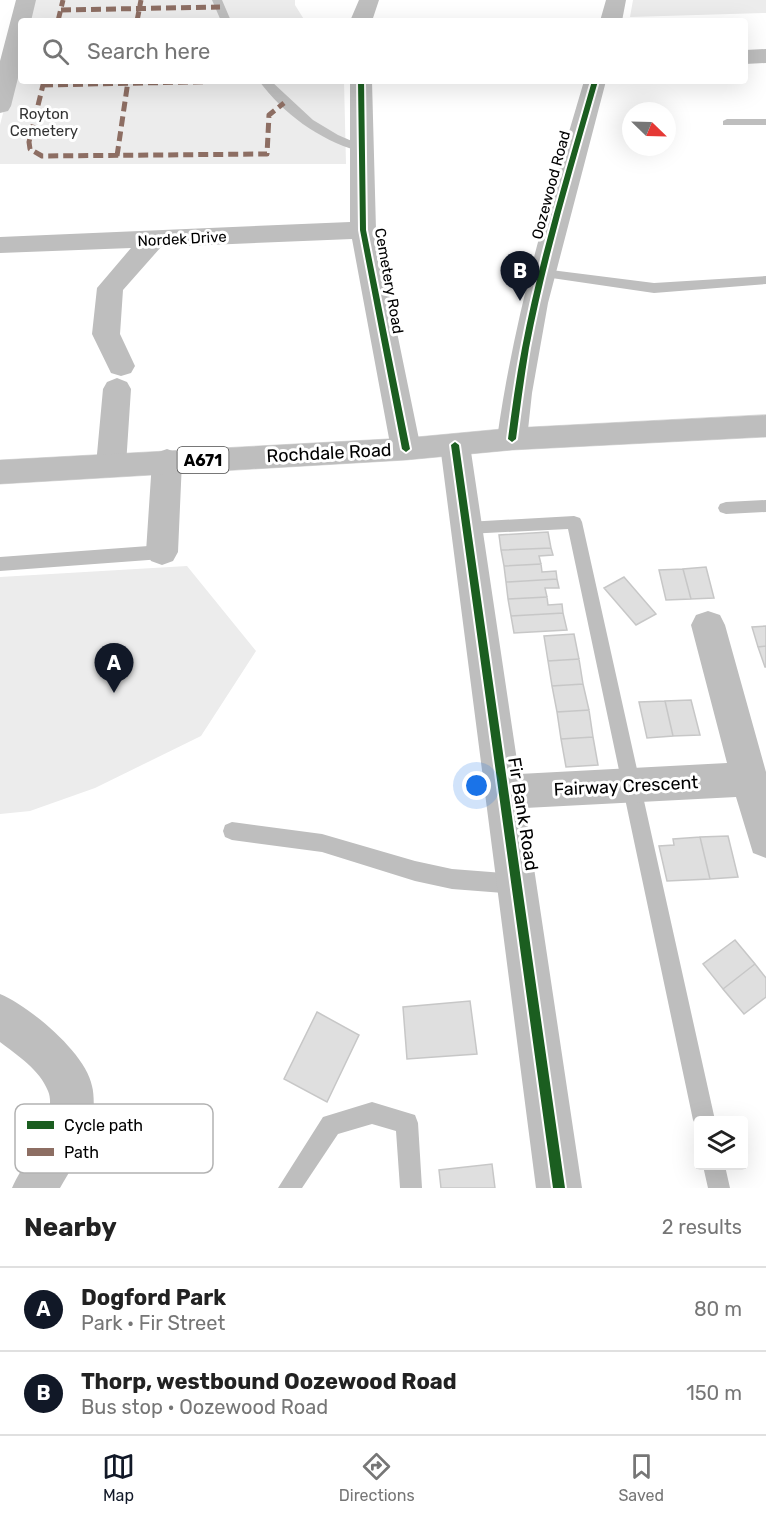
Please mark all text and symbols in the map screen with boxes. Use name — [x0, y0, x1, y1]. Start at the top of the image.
search box — [18, 18, 748, 84]
icon: search — [39, 35, 72, 68]
text: Search here — [87, 38, 210, 65]
north arrow — [622, 102, 676, 156]
park label: Royton Cemetery — [10, 105, 78, 140]
street label: Oozewood Road — [528, 129, 574, 241]
street label: Cemetery Road — [371, 227, 407, 335]
street label: Nordek Drive — [137, 228, 227, 250]
pin: B — [500, 252, 540, 301]
street label: Rochdale Road — [266, 439, 392, 467]
road number: A671 — [178, 447, 228, 473]
pin: A — [94, 644, 134, 693]
street label: Fir Bank Road — [503, 756, 543, 872]
your location — [462, 771, 491, 800]
street label: Fairway Crescent — [553, 771, 699, 801]
legend — [15, 1104, 213, 1173]
text: Cycle path — [64, 1116, 143, 1135]
map controls — [694, 1116, 748, 1170]
button: layers — [694, 1116, 748, 1170]
text: Path — [64, 1143, 99, 1162]
text: Nearby — [24, 1212, 117, 1243]
text: 2 results — [662, 1215, 742, 1239]
text: Dogford Park — [81, 1284, 226, 1311]
text: A — [36, 1297, 51, 1321]
text: 80 m — [694, 1297, 742, 1321]
text: Park · Fir Street — [81, 1311, 225, 1335]
text: Thorp, westbound Oozewood Road — [81, 1368, 457, 1395]
text: B — [36, 1381, 51, 1405]
text: 150 m — [686, 1381, 742, 1405]
text: Bus stop · Oozewood Road — [81, 1395, 328, 1419]
tab: Map — [102, 1450, 135, 1505]
tab: Directions — [339, 1450, 415, 1505]
tab: Saved — [618, 1450, 664, 1505]

